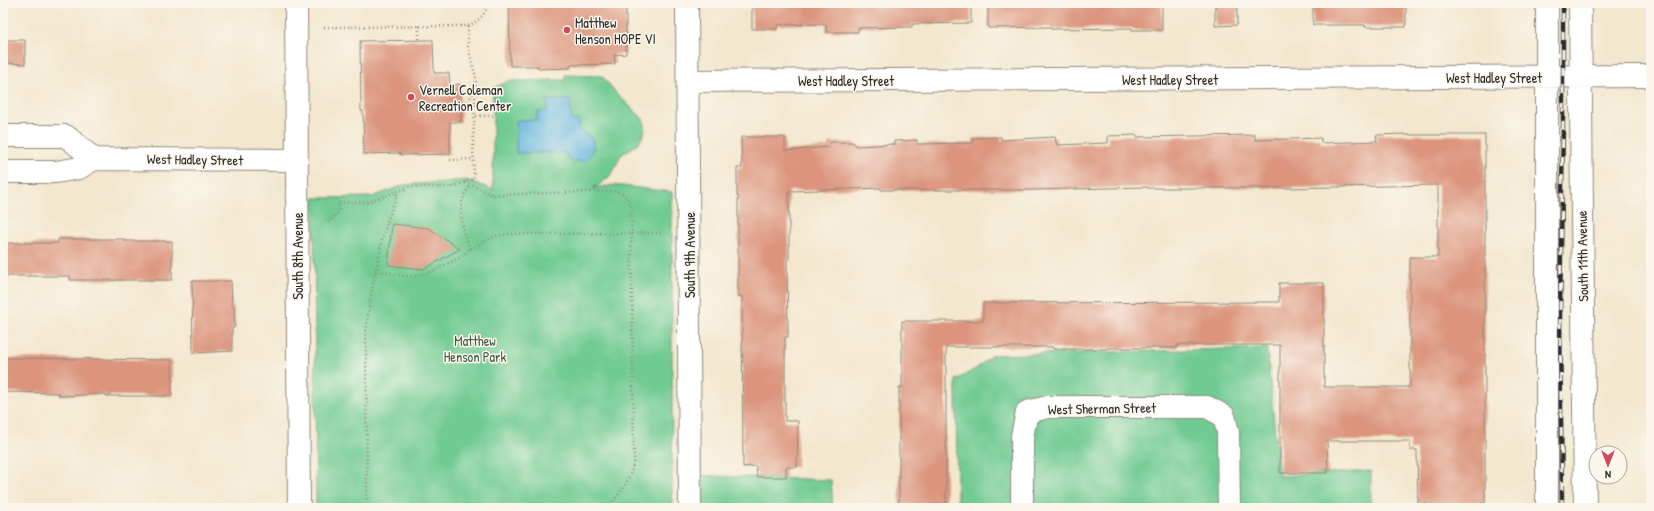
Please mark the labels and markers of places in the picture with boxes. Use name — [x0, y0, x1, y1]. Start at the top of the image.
place label: Matthew Henson HOPE VI — [575, 13, 656, 48]
marker: Matthew Henson HOPE VI — [562, 25, 572, 35]
place label: Vernell Coleman Recreation Center — [419, 80, 512, 115]
marker: Vernell Coleman Recreation Center — [406, 92, 416, 102]

